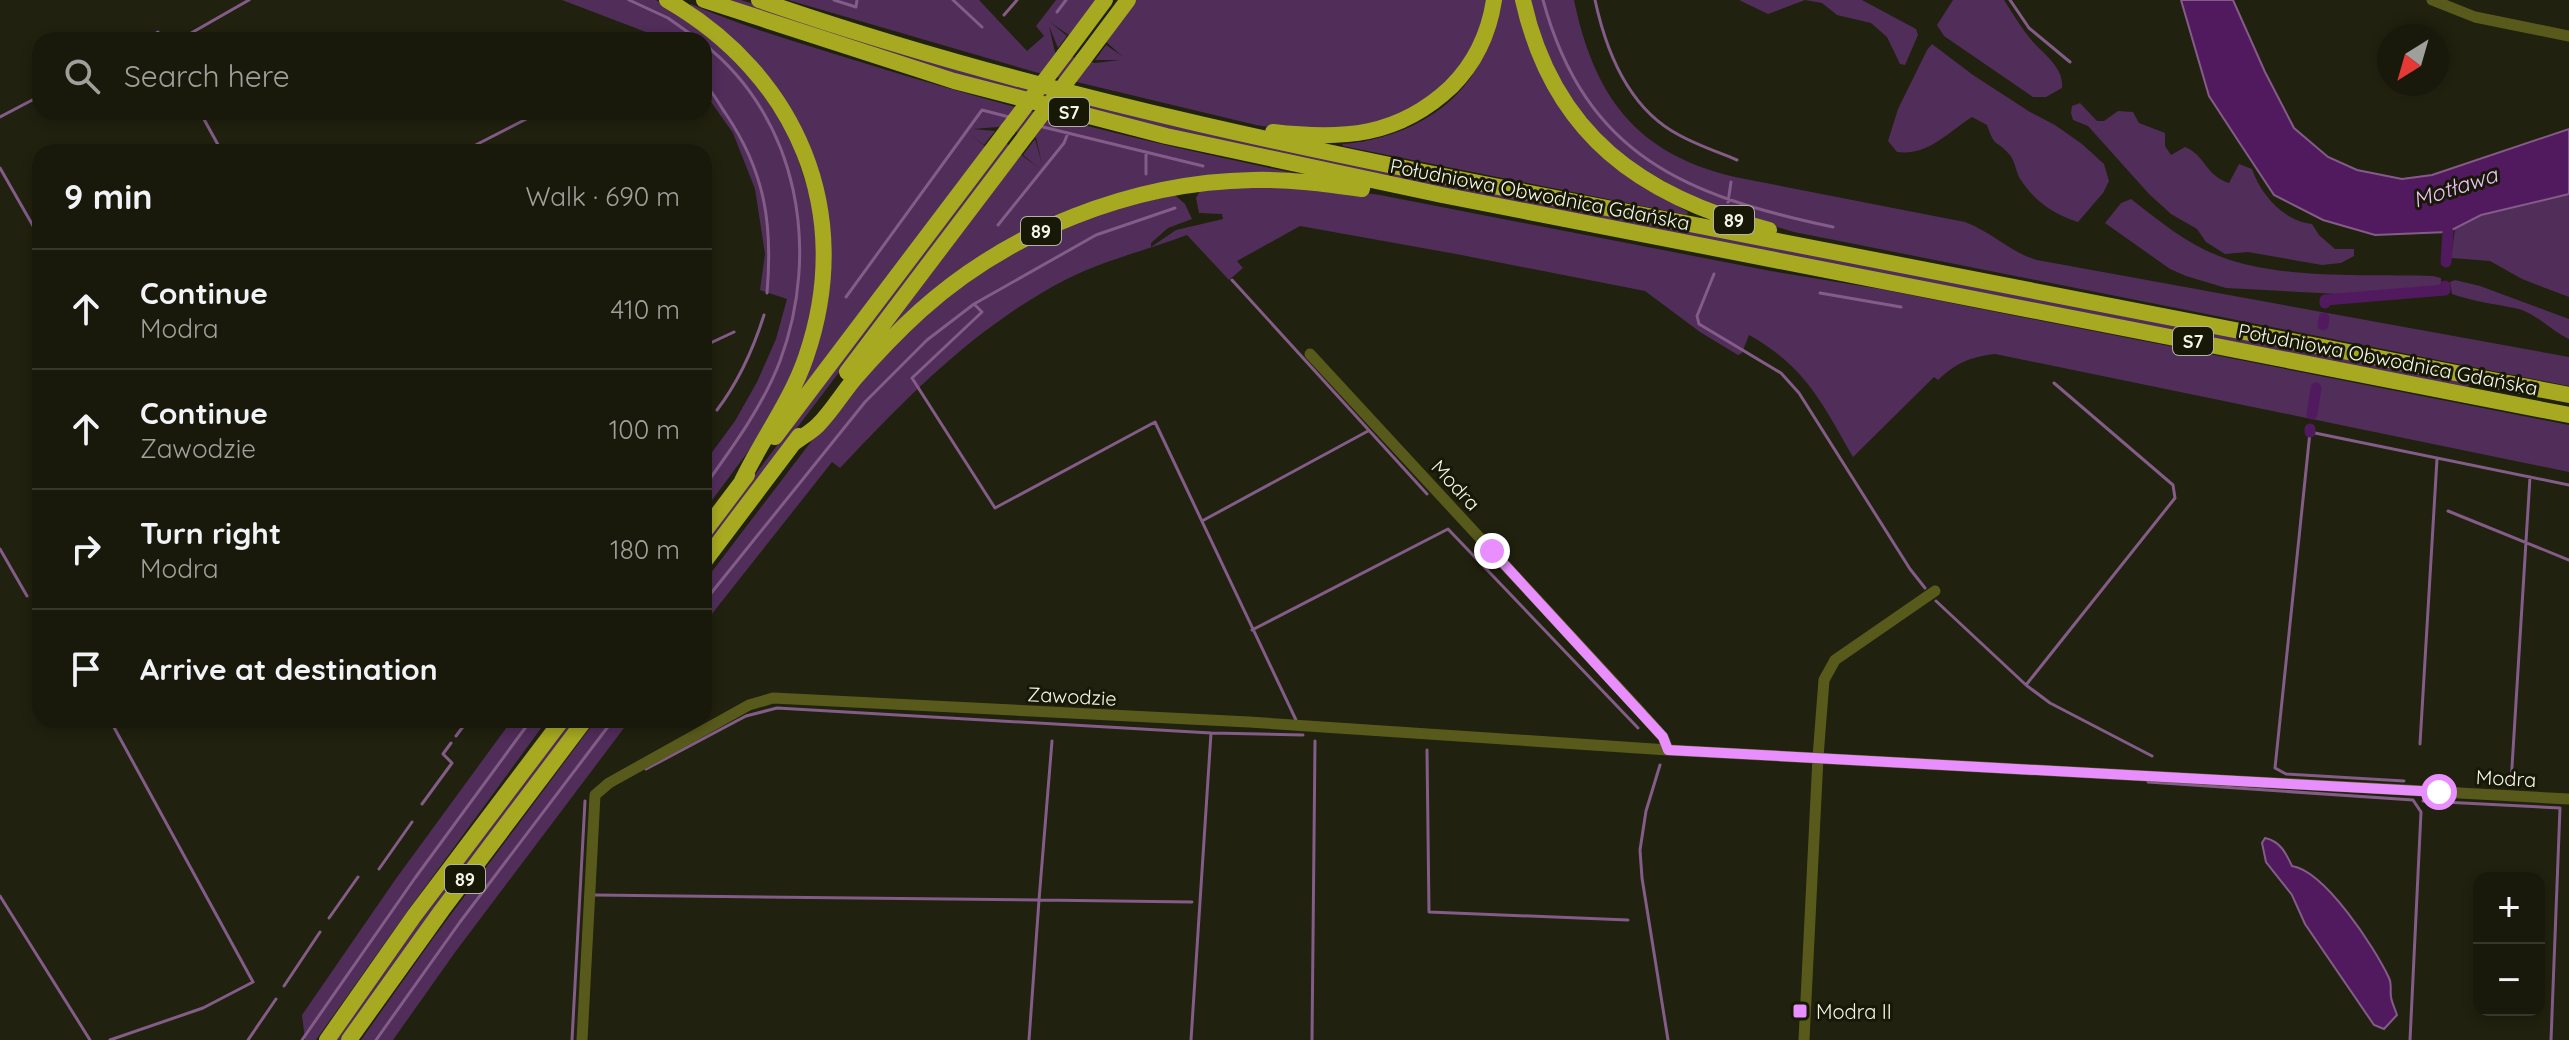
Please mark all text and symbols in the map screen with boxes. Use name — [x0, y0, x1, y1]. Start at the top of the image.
north arrow — [2377, 24, 2449, 96]
search box — [32, 32, 712, 120]
icon: search — [60, 54, 104, 98]
text: Search here — [124, 57, 290, 95]
road number: S7 — [1049, 98, 1089, 126]
street label: Południowa Obwodnica Gdańska — [1388, 153, 1692, 235]
water label: Motława — [2409, 160, 2502, 214]
text: 9 min — [64, 175, 152, 218]
text: Walk · 690 m — [525, 180, 680, 213]
road number: 89 — [1714, 206, 1754, 234]
road number: 89 — [1021, 217, 1061, 245]
text: Continue — [140, 274, 268, 312]
icon: ahead — [64, 287, 108, 331]
text: 410 m — [611, 293, 680, 326]
text: Modra — [140, 312, 218, 345]
street label: Południowa Obwodnica Gdańska — [2236, 318, 2540, 400]
road number: S7 — [2173, 327, 2213, 355]
text: Continue — [140, 394, 268, 432]
icon: ahead — [64, 407, 108, 451]
text: 100 m — [609, 413, 680, 446]
text: Zawodzie — [140, 432, 256, 465]
street label: Modra — [1426, 454, 1486, 516]
text: Turn right — [140, 514, 281, 552]
icon: right — [64, 527, 108, 571]
text: 180 m — [610, 533, 680, 566]
route end — [1474, 533, 1510, 569]
text: Modra — [140, 552, 218, 585]
icon: arrive — [64, 647, 108, 691]
text: Arrive at destination — [140, 650, 438, 688]
street label: Zawodzie — [1027, 681, 1117, 711]
street label: Modra — [2475, 764, 2537, 792]
route start — [2421, 774, 2457, 810]
road number: 89 — [445, 865, 485, 893]
map controls — [2473, 872, 2545, 1016]
button: + — [2473, 872, 2545, 944]
button: − — [2473, 944, 2545, 1016]
place label: Modra II — [1816, 999, 1892, 1024]
marker: Modra II — [1791, 1002, 1809, 1020]

